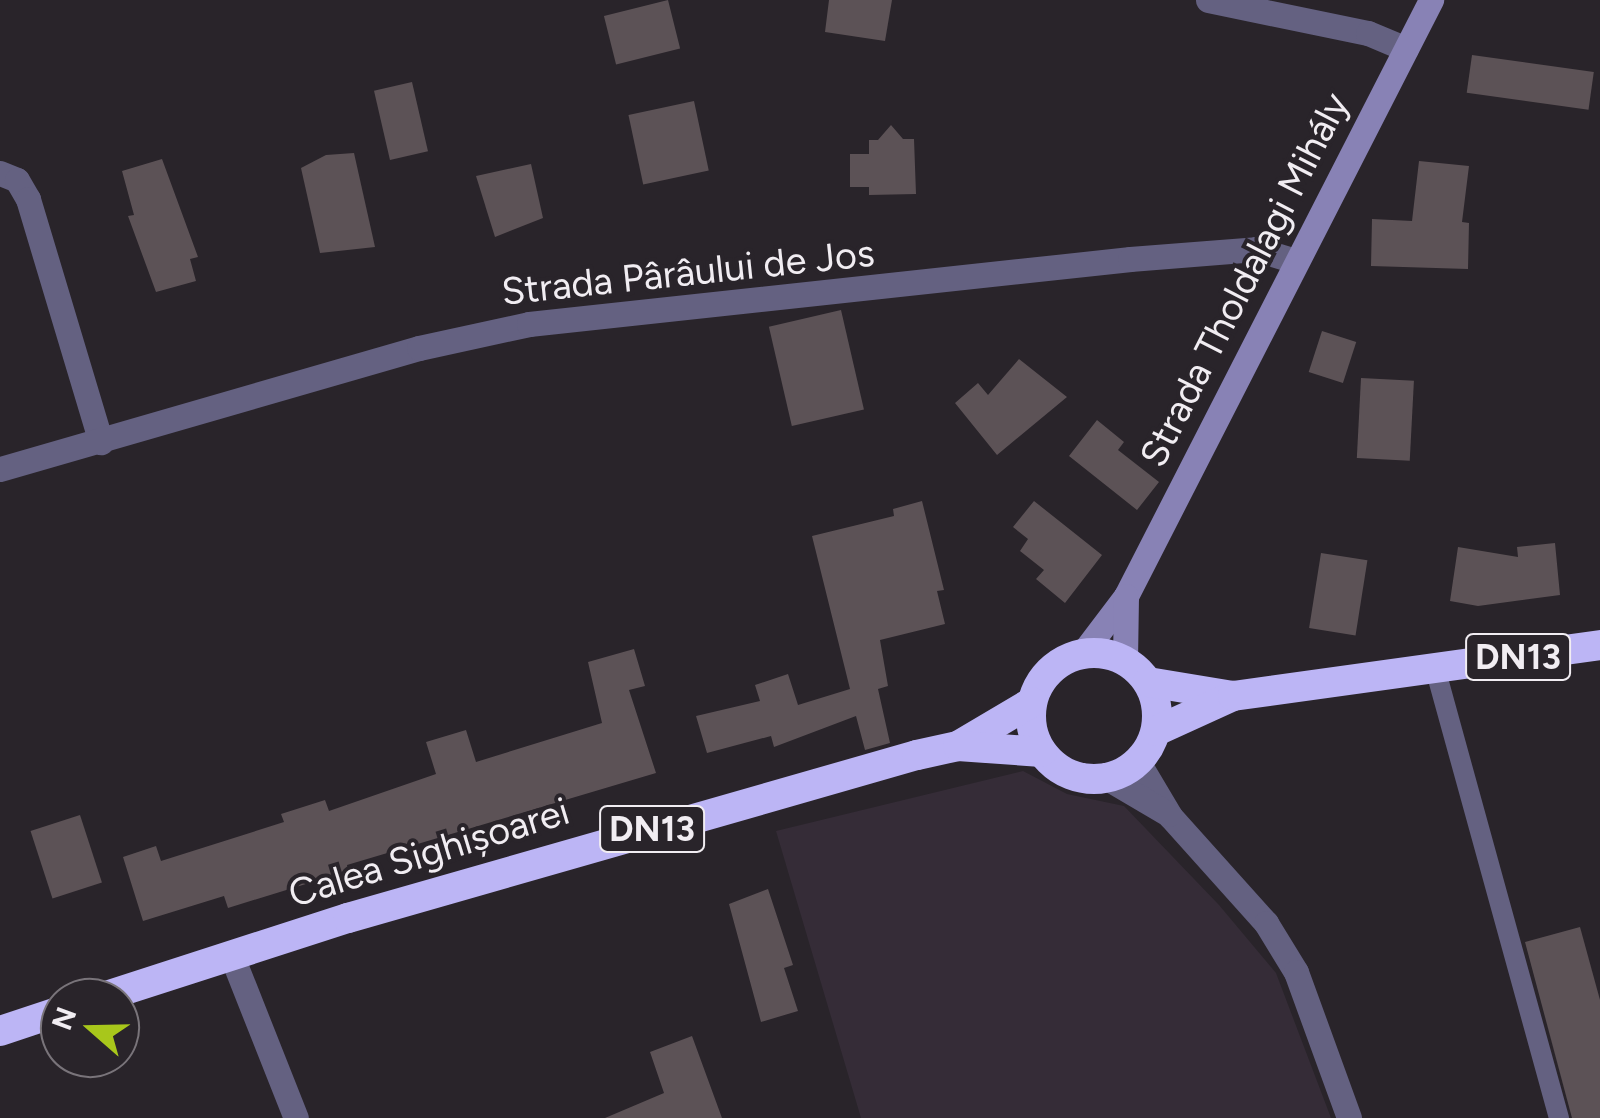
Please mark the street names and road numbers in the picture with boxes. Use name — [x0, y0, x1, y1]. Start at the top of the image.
street label: Strada Tholdalagi Mihály — [1131, 86, 1359, 474]
street label: Strada Pârâului de Jos — [499, 231, 877, 315]
road number: DN13 — [1463, 627, 1573, 687]
street label: Calea Sighișoarei — [283, 789, 575, 917]
road number: DN13 — [597, 799, 707, 859]

